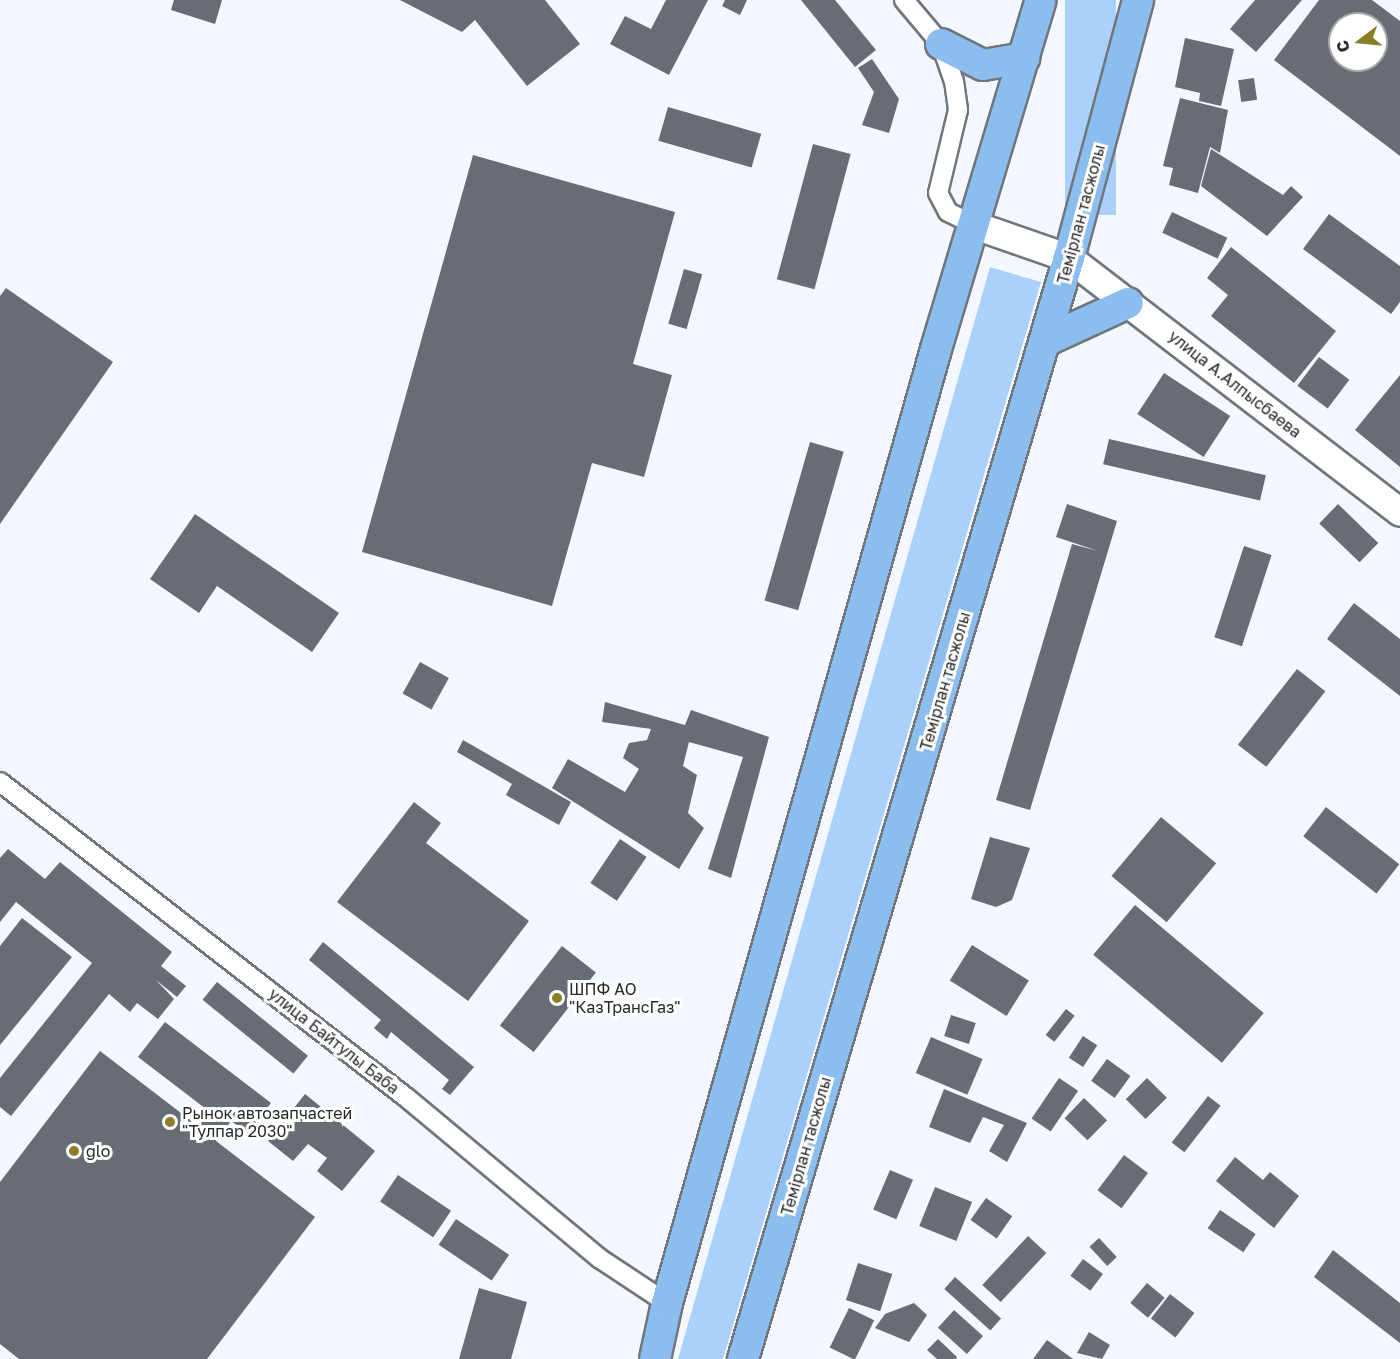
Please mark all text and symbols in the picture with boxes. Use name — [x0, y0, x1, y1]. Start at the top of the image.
north arrow — [1328, 12, 1388, 72]
text: С — [1331, 38, 1354, 55]
street label: Темірлан тасжолы — [1053, 142, 1109, 286]
street label: улица А.Алпысбаева — [1165, 326, 1305, 442]
street label: Темірлан тасжолы — [916, 609, 974, 753]
place label: ШПФ АО "КазТрансГаз" — [569, 979, 680, 1017]
street label: улица Байтулы Баба — [265, 984, 403, 1098]
marker: ШПФ АО "КазТрансГаз" — [550, 991, 564, 1005]
street label: Темірлан тасжолы — [777, 1074, 835, 1218]
place label: Рынок автозапчастей "Тулпар 2030" — [182, 1103, 352, 1141]
marker: Рынок автозапчастей "Тулпар 2030" — [163, 1115, 177, 1129]
place label: glo — [86, 1141, 110, 1161]
marker: glo — [67, 1144, 81, 1158]

